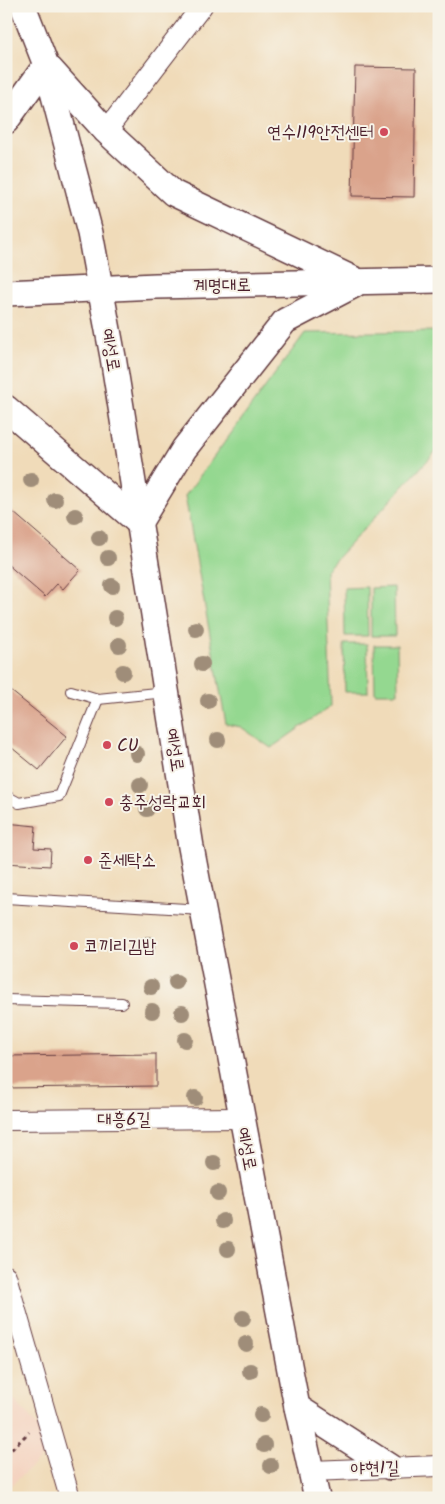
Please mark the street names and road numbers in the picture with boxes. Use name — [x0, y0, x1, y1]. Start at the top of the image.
street label: 계명대로 — [193, 271, 251, 302]
street label: 예성로 — [91, 326, 128, 374]
street label: 예성로 — [156, 727, 191, 774]
street label: 대흥6길 — [97, 1106, 151, 1135]
street label: 예성로 — [227, 1125, 264, 1173]
street label: 야현1길 — [350, 1454, 401, 1485]

